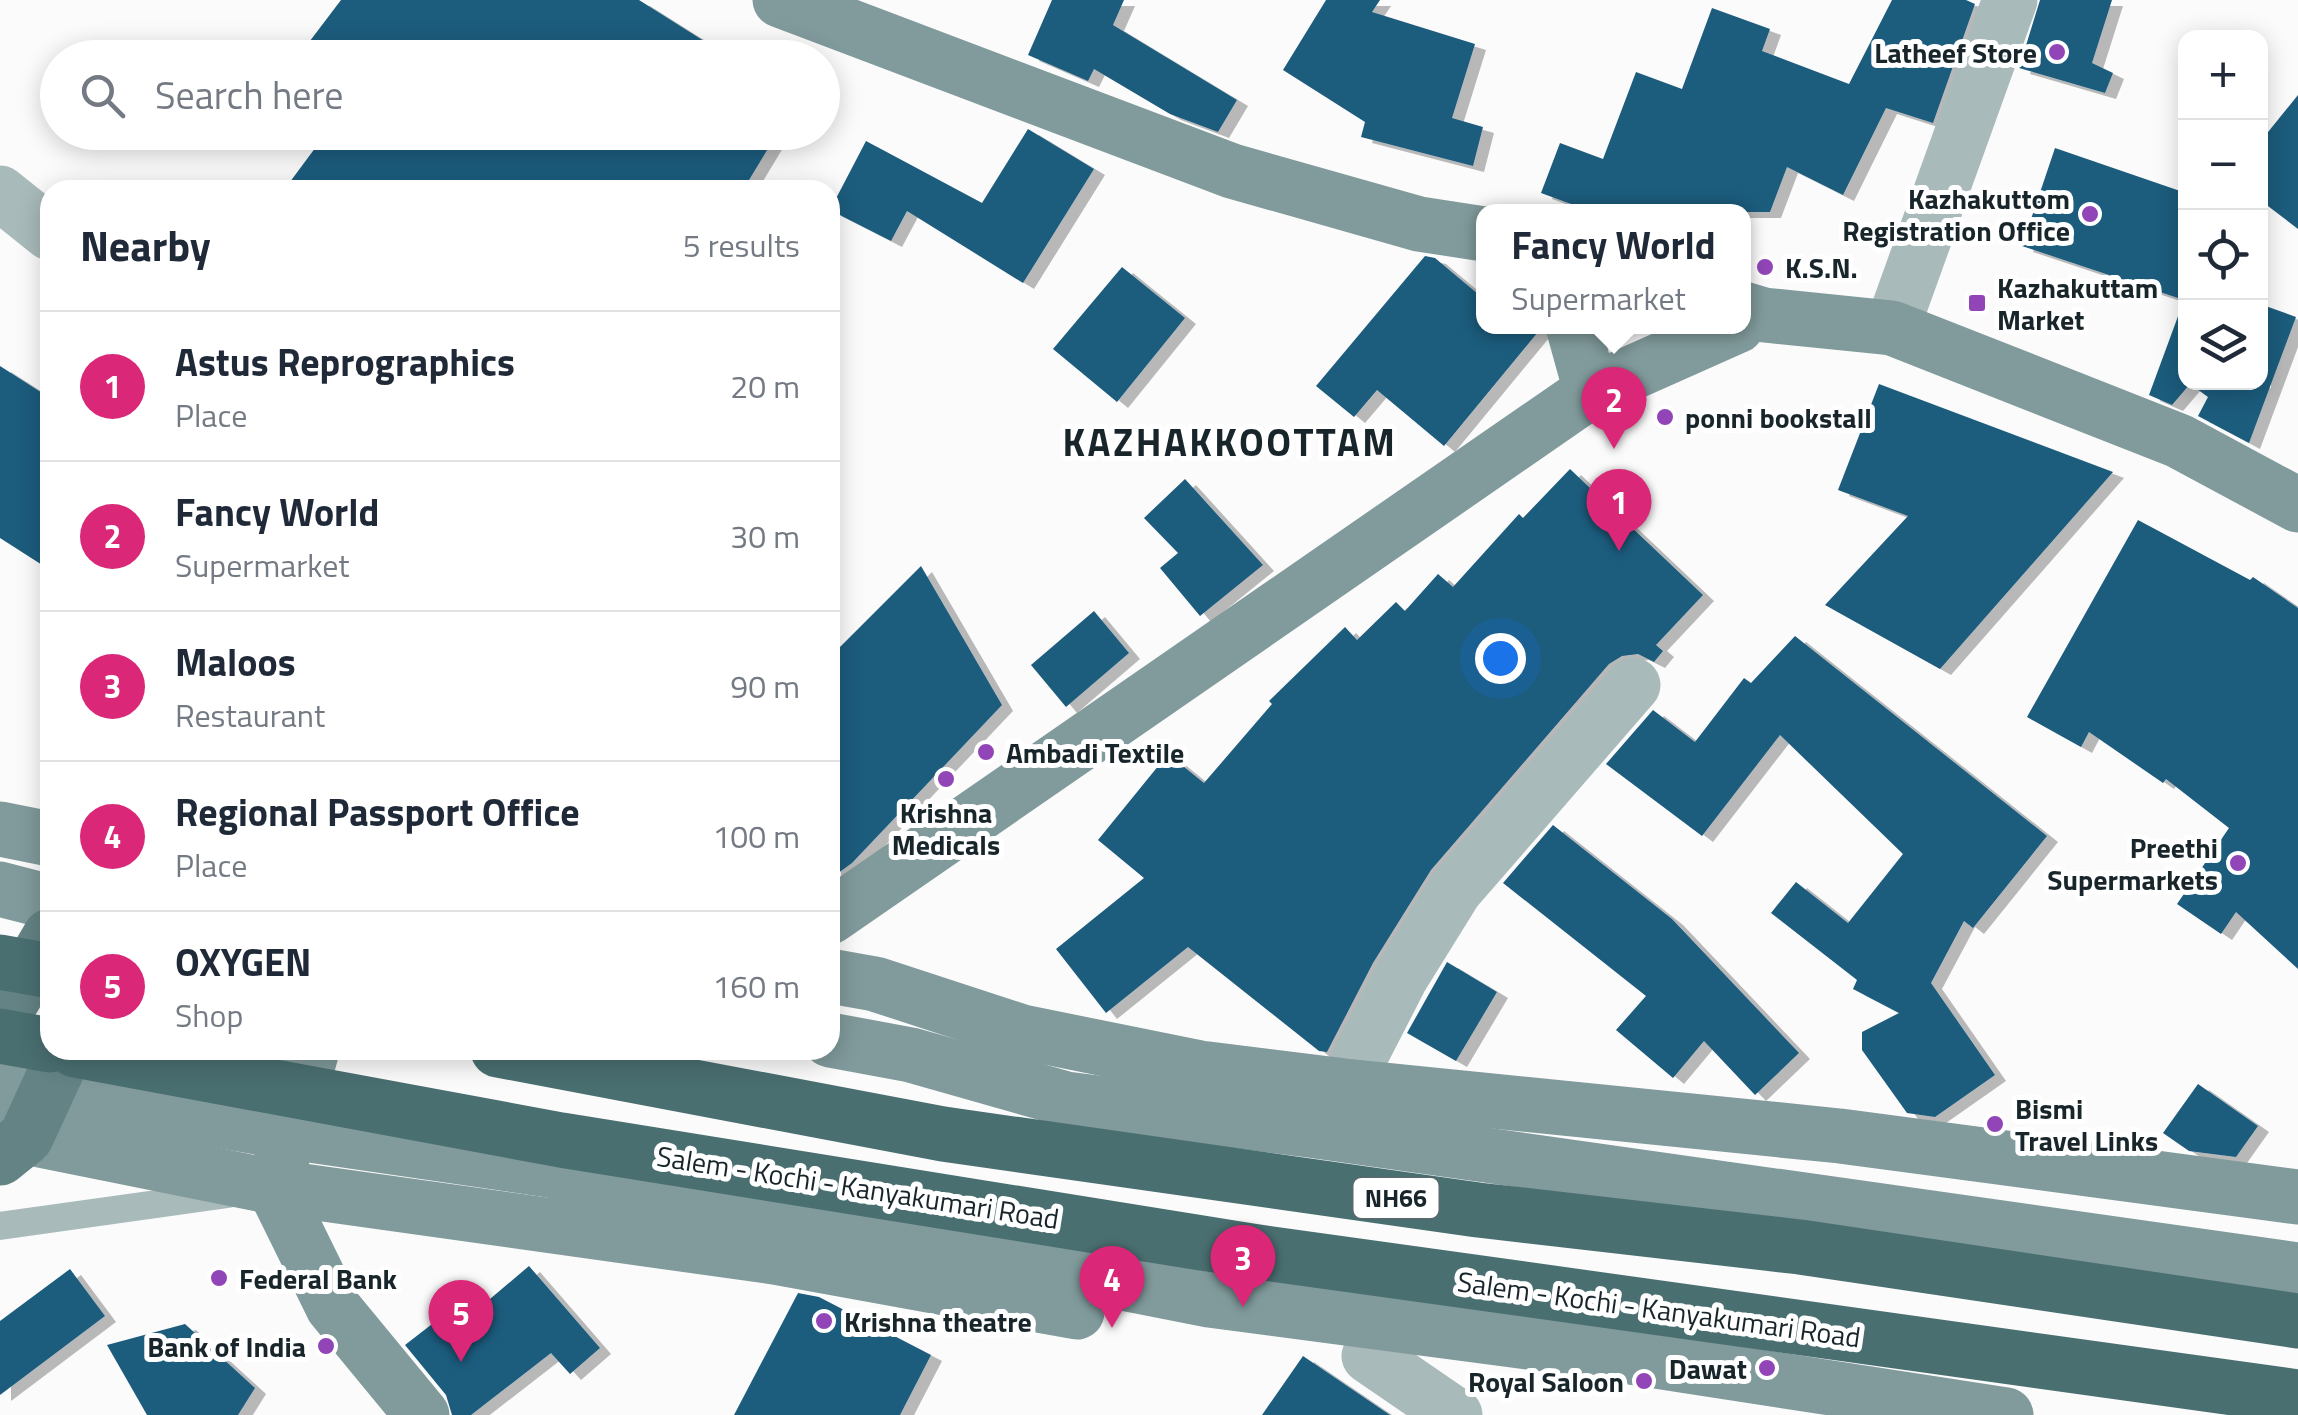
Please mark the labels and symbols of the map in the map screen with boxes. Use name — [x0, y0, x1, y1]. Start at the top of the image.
place label: Latheef Store — [1874, 31, 2037, 74]
marker: Latheef Store — [2046, 41, 2068, 63]
place label: Kazhakuttom Registration Office — [1842, 177, 2070, 252]
marker: Kazhakuttom Registration Office — [2079, 203, 2101, 225]
place label: K.S.N. — [1785, 246, 1858, 289]
marker: K.S.N. — [1754, 256, 1776, 278]
place label: Kazhakuttam Market — [1997, 266, 2158, 341]
marker: Kazhakuttam Market — [1966, 292, 1988, 314]
pin: 2 — [1582, 366, 1646, 449]
place label: ponni bookstall — [1685, 396, 1872, 439]
marker: ponni bookstall — [1654, 406, 1676, 428]
district label: KAZHAKKOOTTAM — [1063, 413, 1397, 471]
pin: 1 — [1586, 468, 1652, 551]
your location — [1475, 633, 1526, 684]
place label: Ambadi Textile — [1006, 731, 1184, 774]
marker: Ambadi Textile — [975, 741, 997, 763]
marker: Krishna Medicals — [935, 768, 957, 790]
place label: Krishna Medicals — [892, 791, 1000, 866]
place label: Preethi Supermarkets — [2047, 826, 2218, 901]
marker: Preethi Supermarkets — [2227, 852, 2249, 874]
place label: Bismi Travel Links — [2015, 1087, 2158, 1162]
marker: Bismi Travel Links — [1984, 1113, 2006, 1135]
street label: Salem - Kochi - Kanyakumari Road — [654, 1134, 1062, 1240]
road number: NH66 — [1354, 1178, 1438, 1218]
pin: 3 — [1210, 1224, 1276, 1307]
pin: 4 — [1080, 1246, 1144, 1328]
place label: Federal Bank — [239, 1257, 398, 1300]
street label: Salem - Kochi - Kanyakumari Road — [1455, 1259, 1863, 1359]
marker: Federal Bank — [208, 1267, 230, 1289]
pin: 5 — [428, 1280, 494, 1362]
place label: Krishna theatre — [844, 1300, 1032, 1343]
marker: Krishna theatre — [813, 1310, 835, 1332]
place label: Bank of India — [147, 1325, 306, 1368]
marker: Bank of India — [315, 1335, 337, 1357]
place label: Dawat — [1669, 1347, 1747, 1390]
marker: Dawat — [1756, 1357, 1778, 1379]
place label: Royal Saloon — [1468, 1360, 1624, 1403]
marker: Royal Saloon — [1633, 1370, 1655, 1392]

